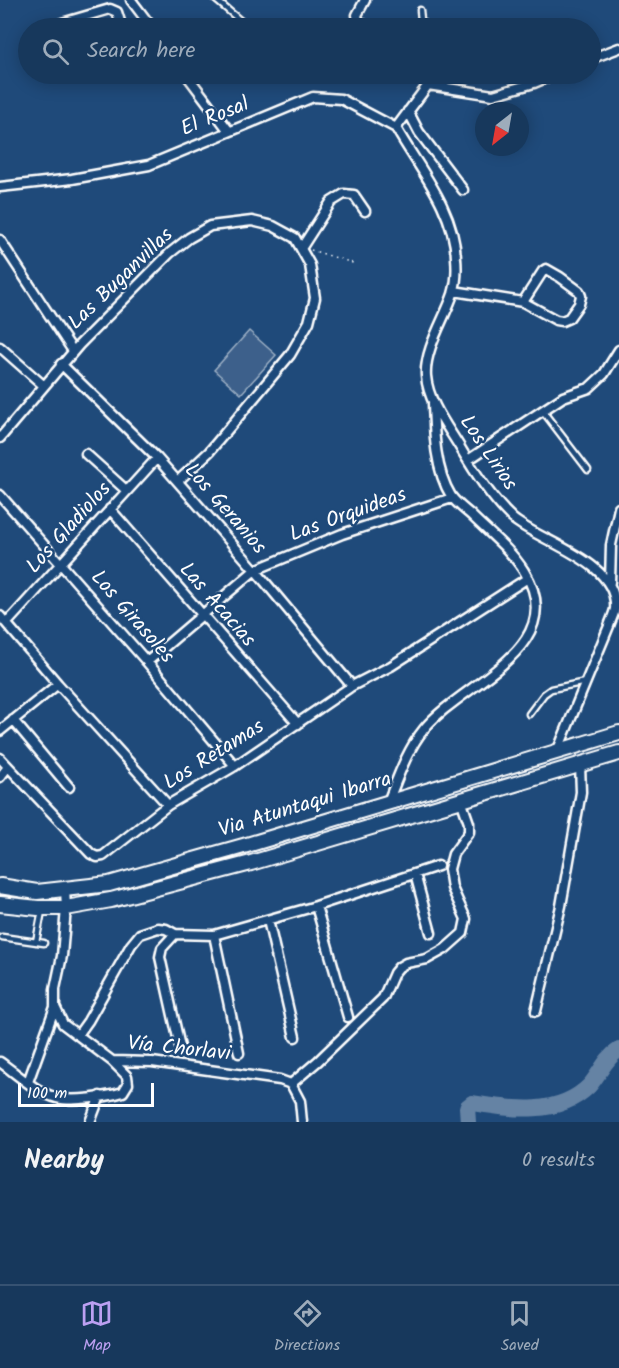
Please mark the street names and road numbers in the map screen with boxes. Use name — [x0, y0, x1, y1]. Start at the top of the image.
street label: El Rosal — [176, 88, 254, 146]
street label: Las Buganvillas — [61, 220, 181, 338]
street label: Los Lirios — [450, 408, 526, 498]
street label: Los Geranios — [176, 456, 274, 562]
street label: Los Gladiolos — [18, 474, 120, 582]
street label: Las Orquideas — [285, 479, 411, 551]
street label: Las Acacias — [170, 555, 264, 655]
street label: Los Girasoles — [82, 563, 182, 671]
street label: Los Retamas — [157, 711, 271, 799]
street label: Via Atuntaqui Ibarra — [214, 763, 396, 847]
street label: Vía Chorlavi — [126, 1027, 233, 1071]

